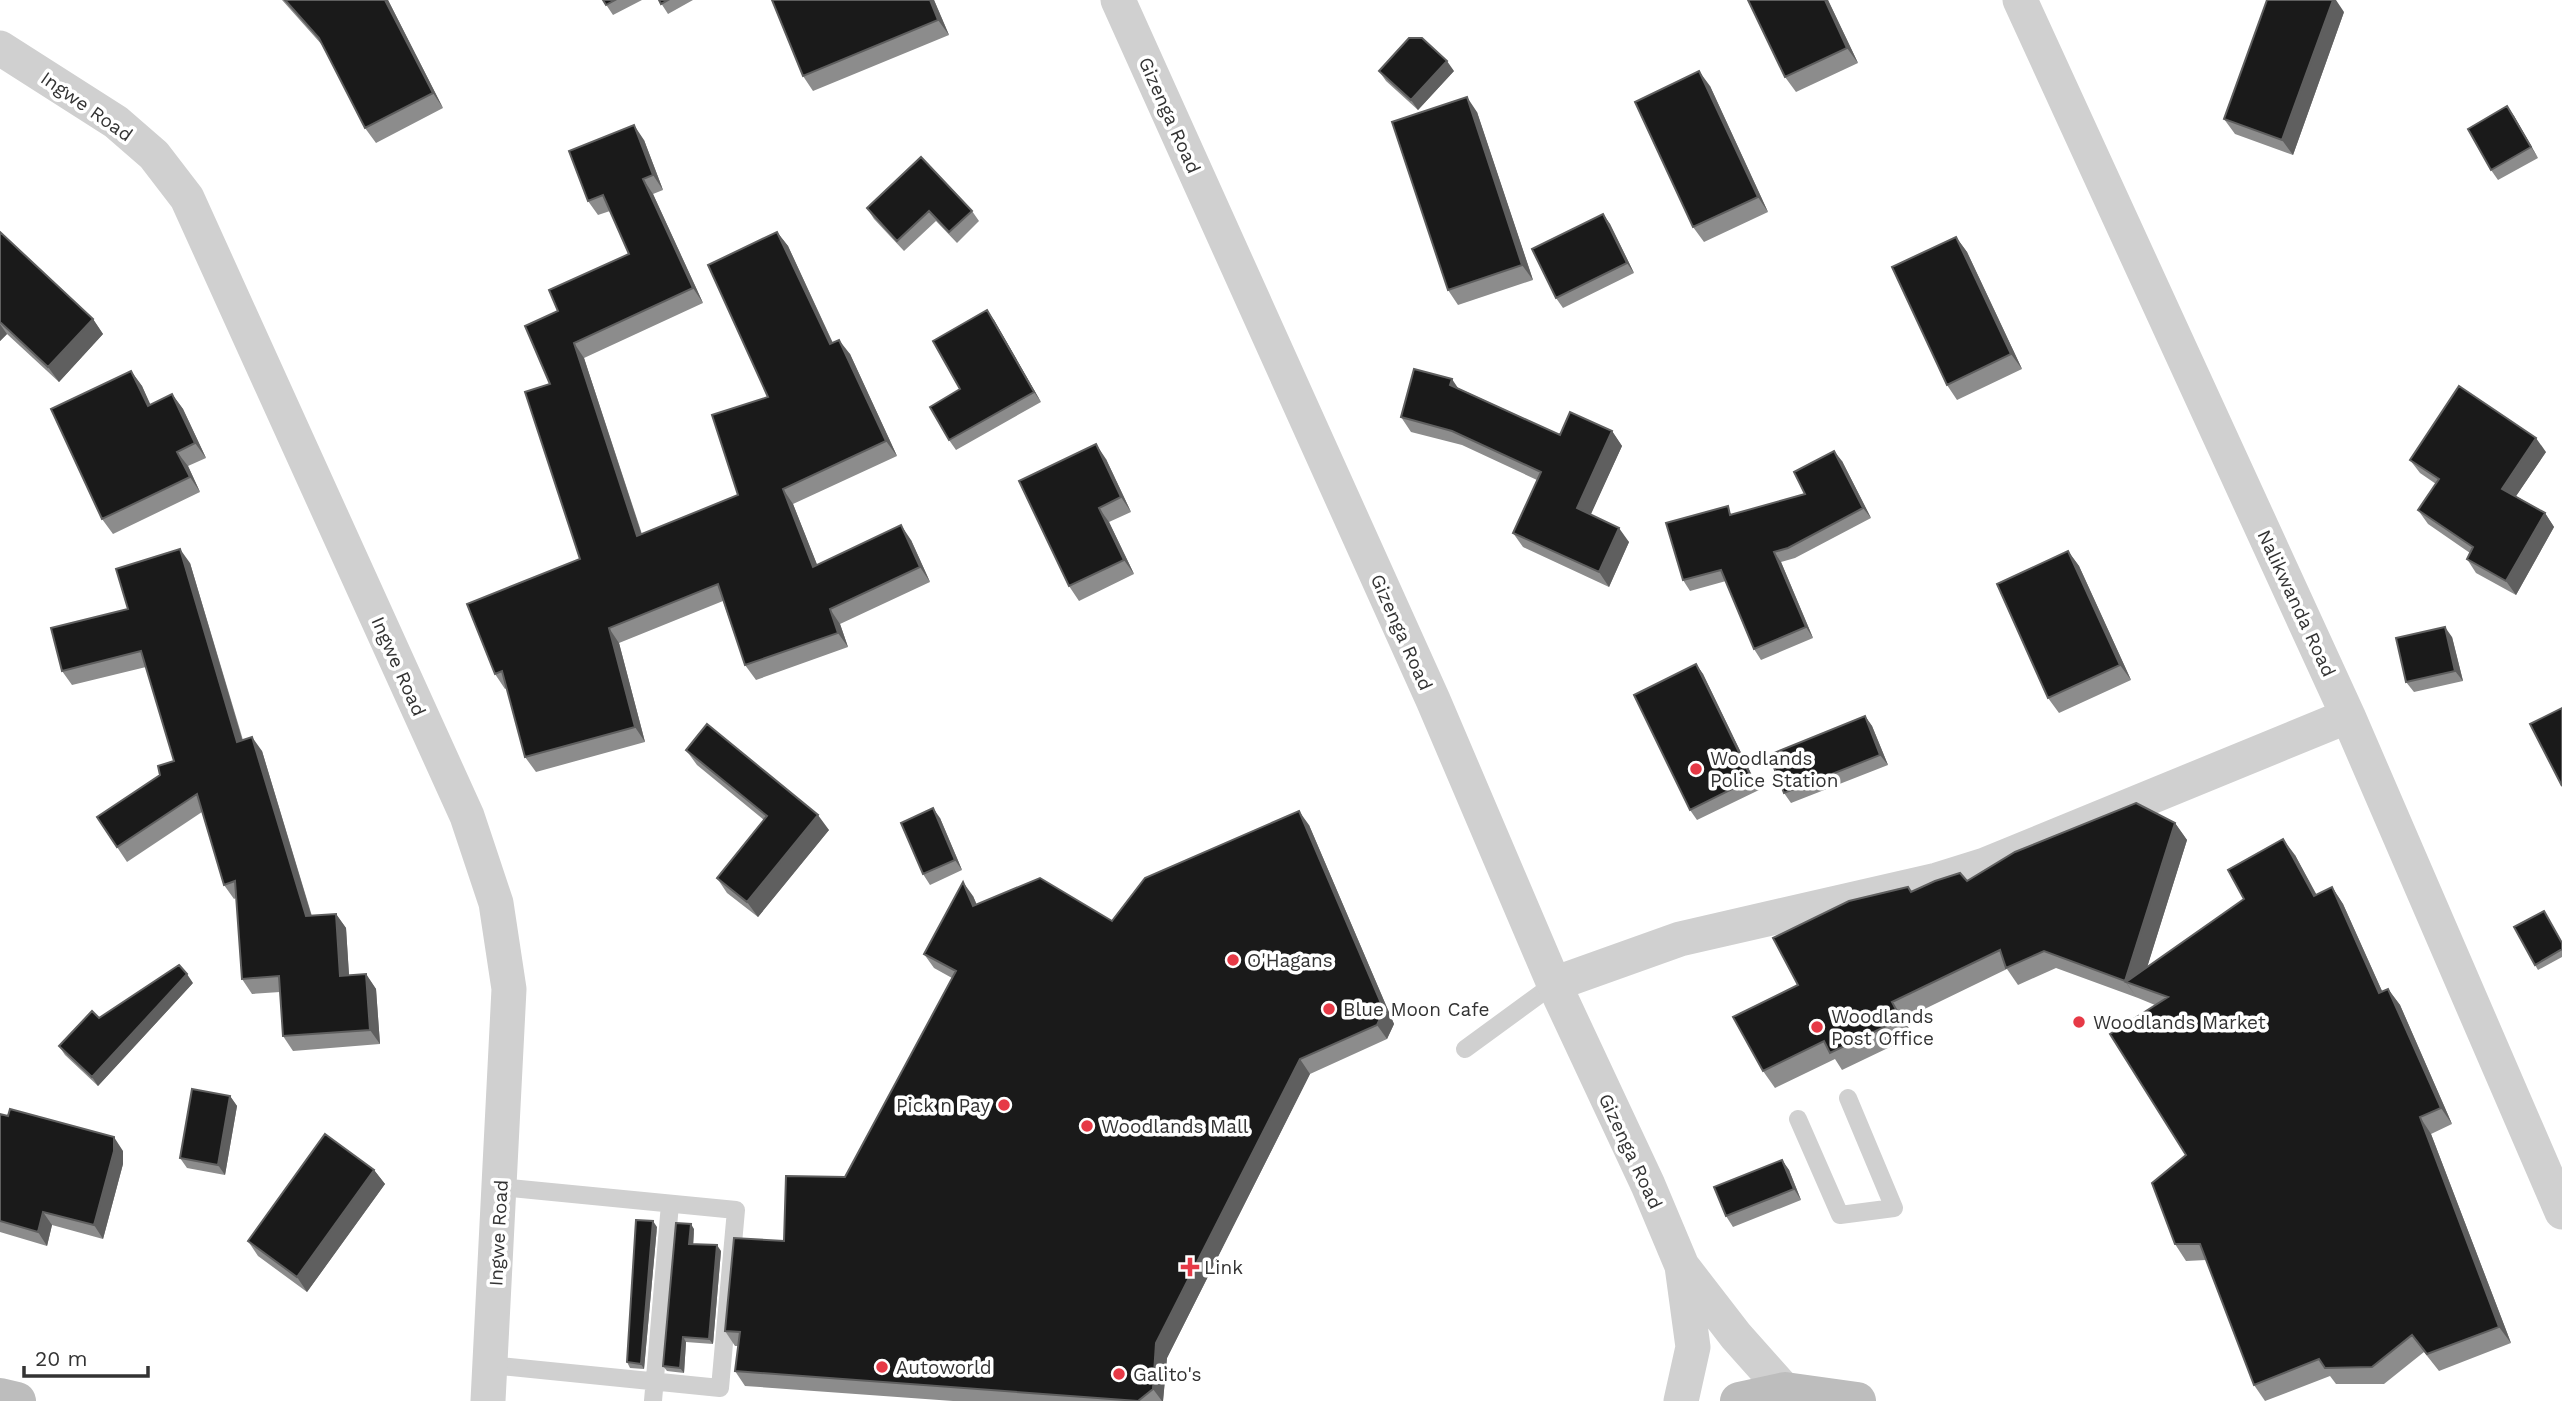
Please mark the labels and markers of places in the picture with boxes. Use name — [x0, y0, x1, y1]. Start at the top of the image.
place label: Woodlands Police Station — [1710, 747, 1838, 792]
marker: Woodlands Police Station — [1688, 761, 1704, 777]
place label: O'Hagans — [1247, 949, 1333, 972]
marker: O'Hagans — [1225, 952, 1241, 968]
place label: Blue Moon Cafe — [1343, 998, 1489, 1021]
marker: Blue Moon Cafe — [1321, 1001, 1337, 1017]
place label: Woodlands Post Office — [1831, 1005, 1934, 1050]
place label: Woodlands Market — [2093, 1011, 2266, 1034]
marker: Woodlands Market — [2071, 1014, 2087, 1030]
marker: Woodlands Post Office — [1809, 1019, 1825, 1035]
place label: Pick n Pay — [896, 1094, 990, 1117]
marker: Pick n Pay — [996, 1097, 1012, 1113]
place label: Woodlands Mall — [1101, 1115, 1249, 1138]
marker: Woodlands Mall — [1079, 1118, 1095, 1134]
place label: Link — [1204, 1256, 1243, 1279]
marker: Link — [1182, 1259, 1198, 1275]
place label: Autoworld — [896, 1356, 992, 1379]
marker: Autoworld — [874, 1359, 890, 1375]
place label: Galito's — [1133, 1363, 1202, 1386]
marker: Galito's — [1111, 1366, 1127, 1382]

